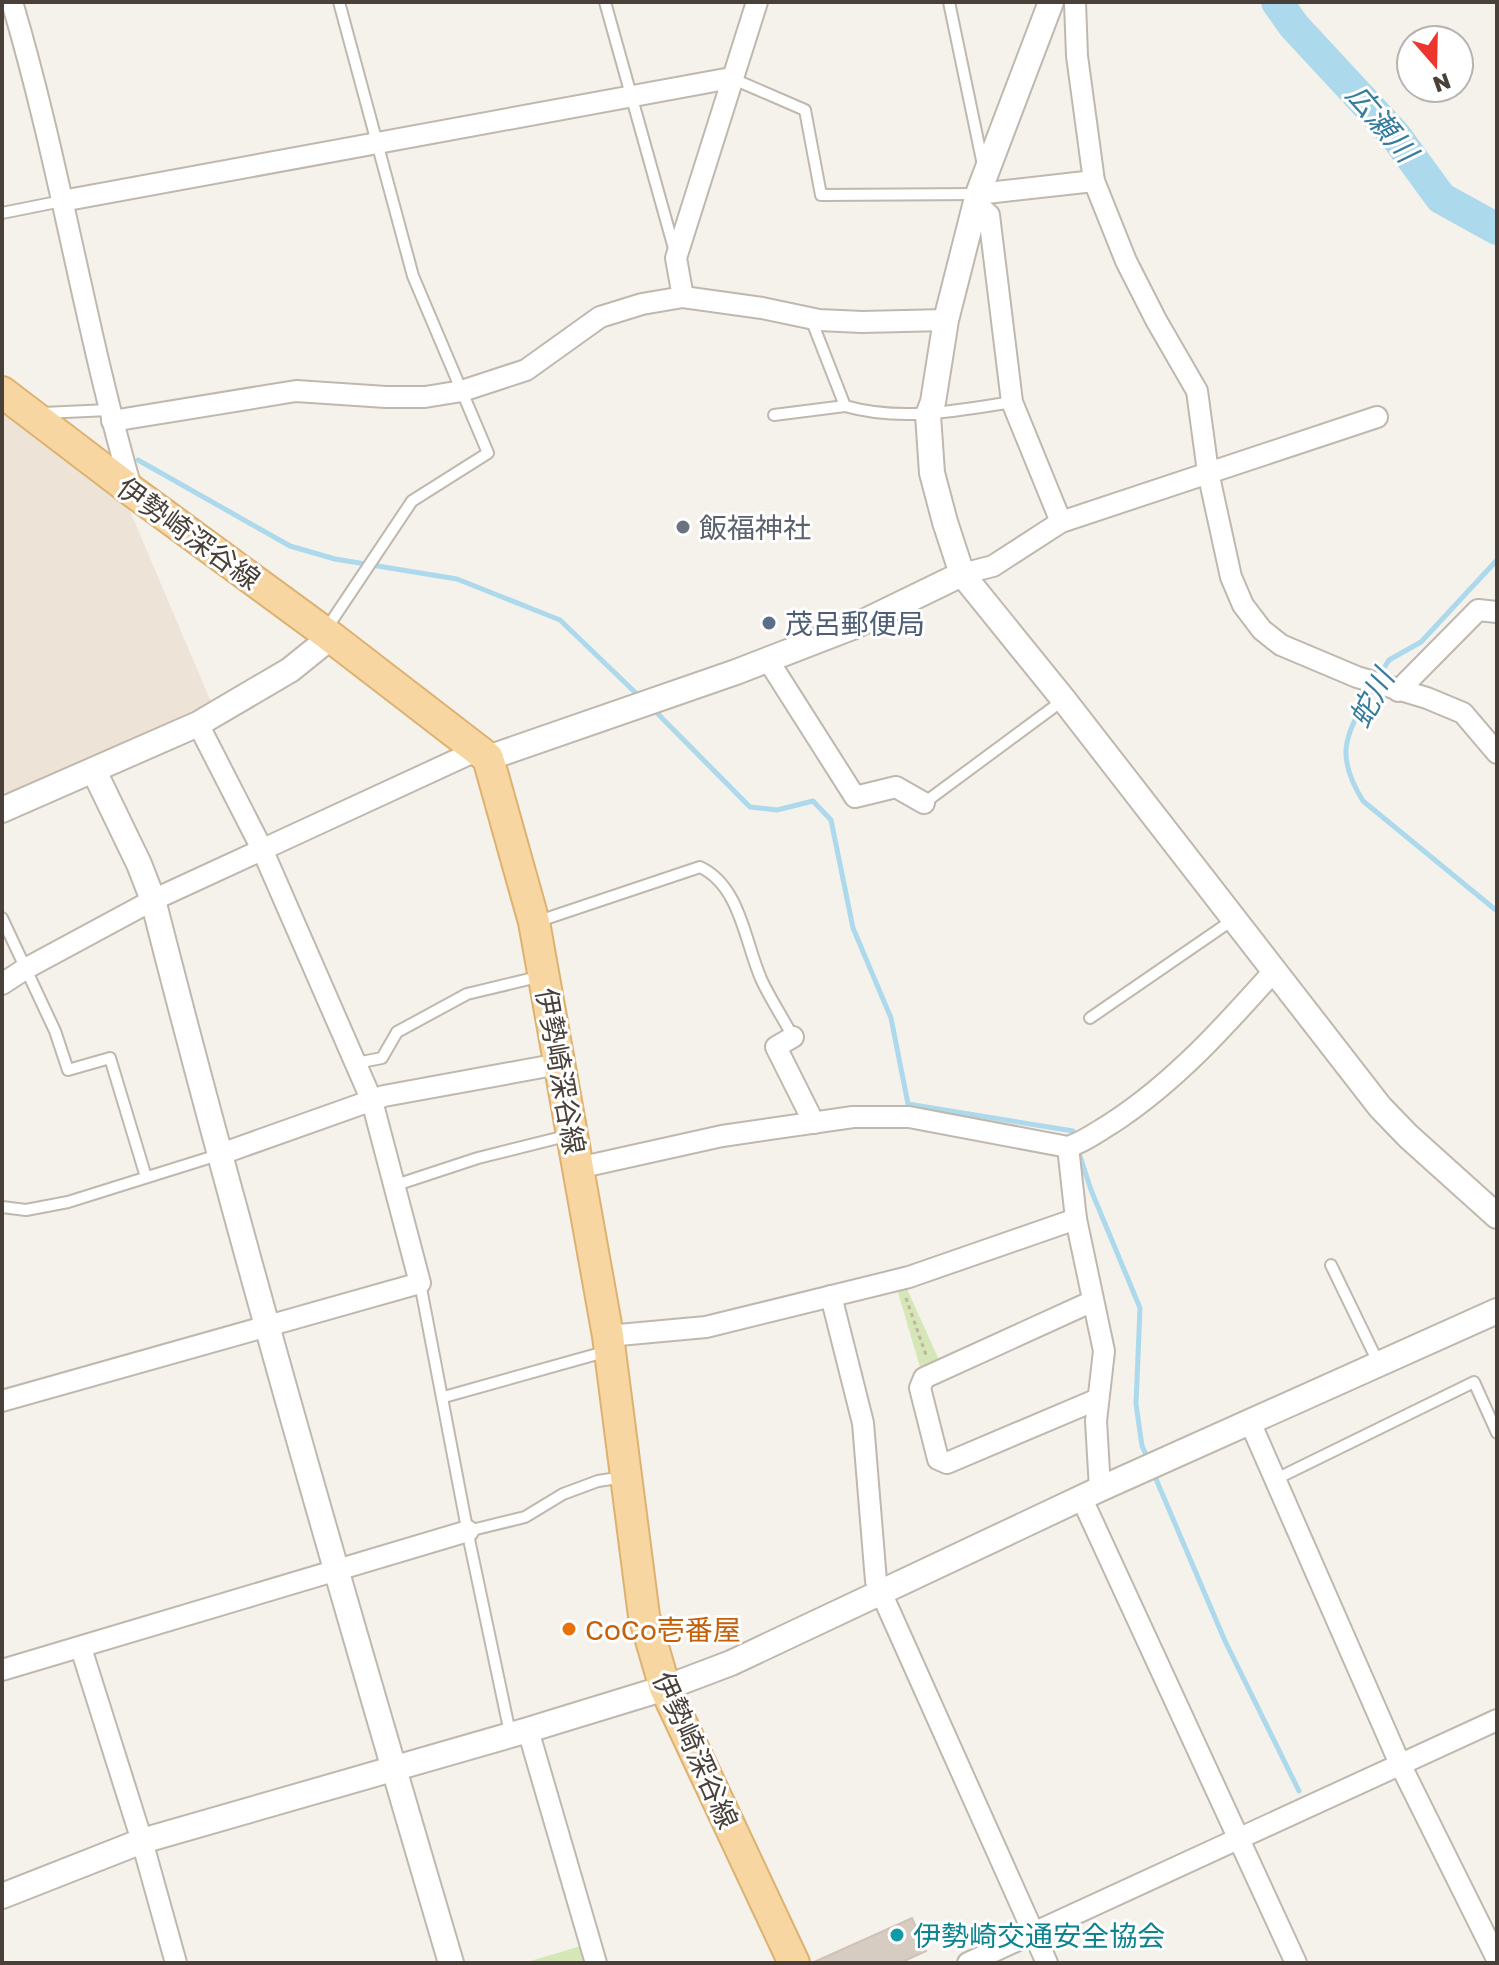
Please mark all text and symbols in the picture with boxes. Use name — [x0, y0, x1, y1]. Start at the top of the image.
north arrow — [1395, 24, 1475, 104]
text: N — [1430, 68, 1454, 99]
water label: 広瀬川 — [1339, 77, 1427, 171]
street label: 伊勢崎深谷線 — [111, 470, 267, 596]
place label: 飯福神社 — [699, 511, 811, 544]
marker: 飯福神社 — [674, 518, 692, 536]
place label: 茂呂郵便局 — [785, 607, 925, 640]
marker: 茂呂郵便局 — [760, 614, 778, 632]
water label: 蛇川 — [1341, 660, 1402, 733]
street label: 伊勢崎深谷線 — [530, 985, 592, 1157]
place label: CoCo壱番屋 — [585, 1613, 741, 1646]
marker: CoCo壱番屋 — [560, 1620, 578, 1638]
street label: 伊勢崎深谷線 — [647, 1667, 745, 1833]
place label: 伊勢崎交通安全協会 — [913, 1919, 1165, 1952]
marker: 伊勢崎交通安全協会 — [888, 1926, 906, 1944]

